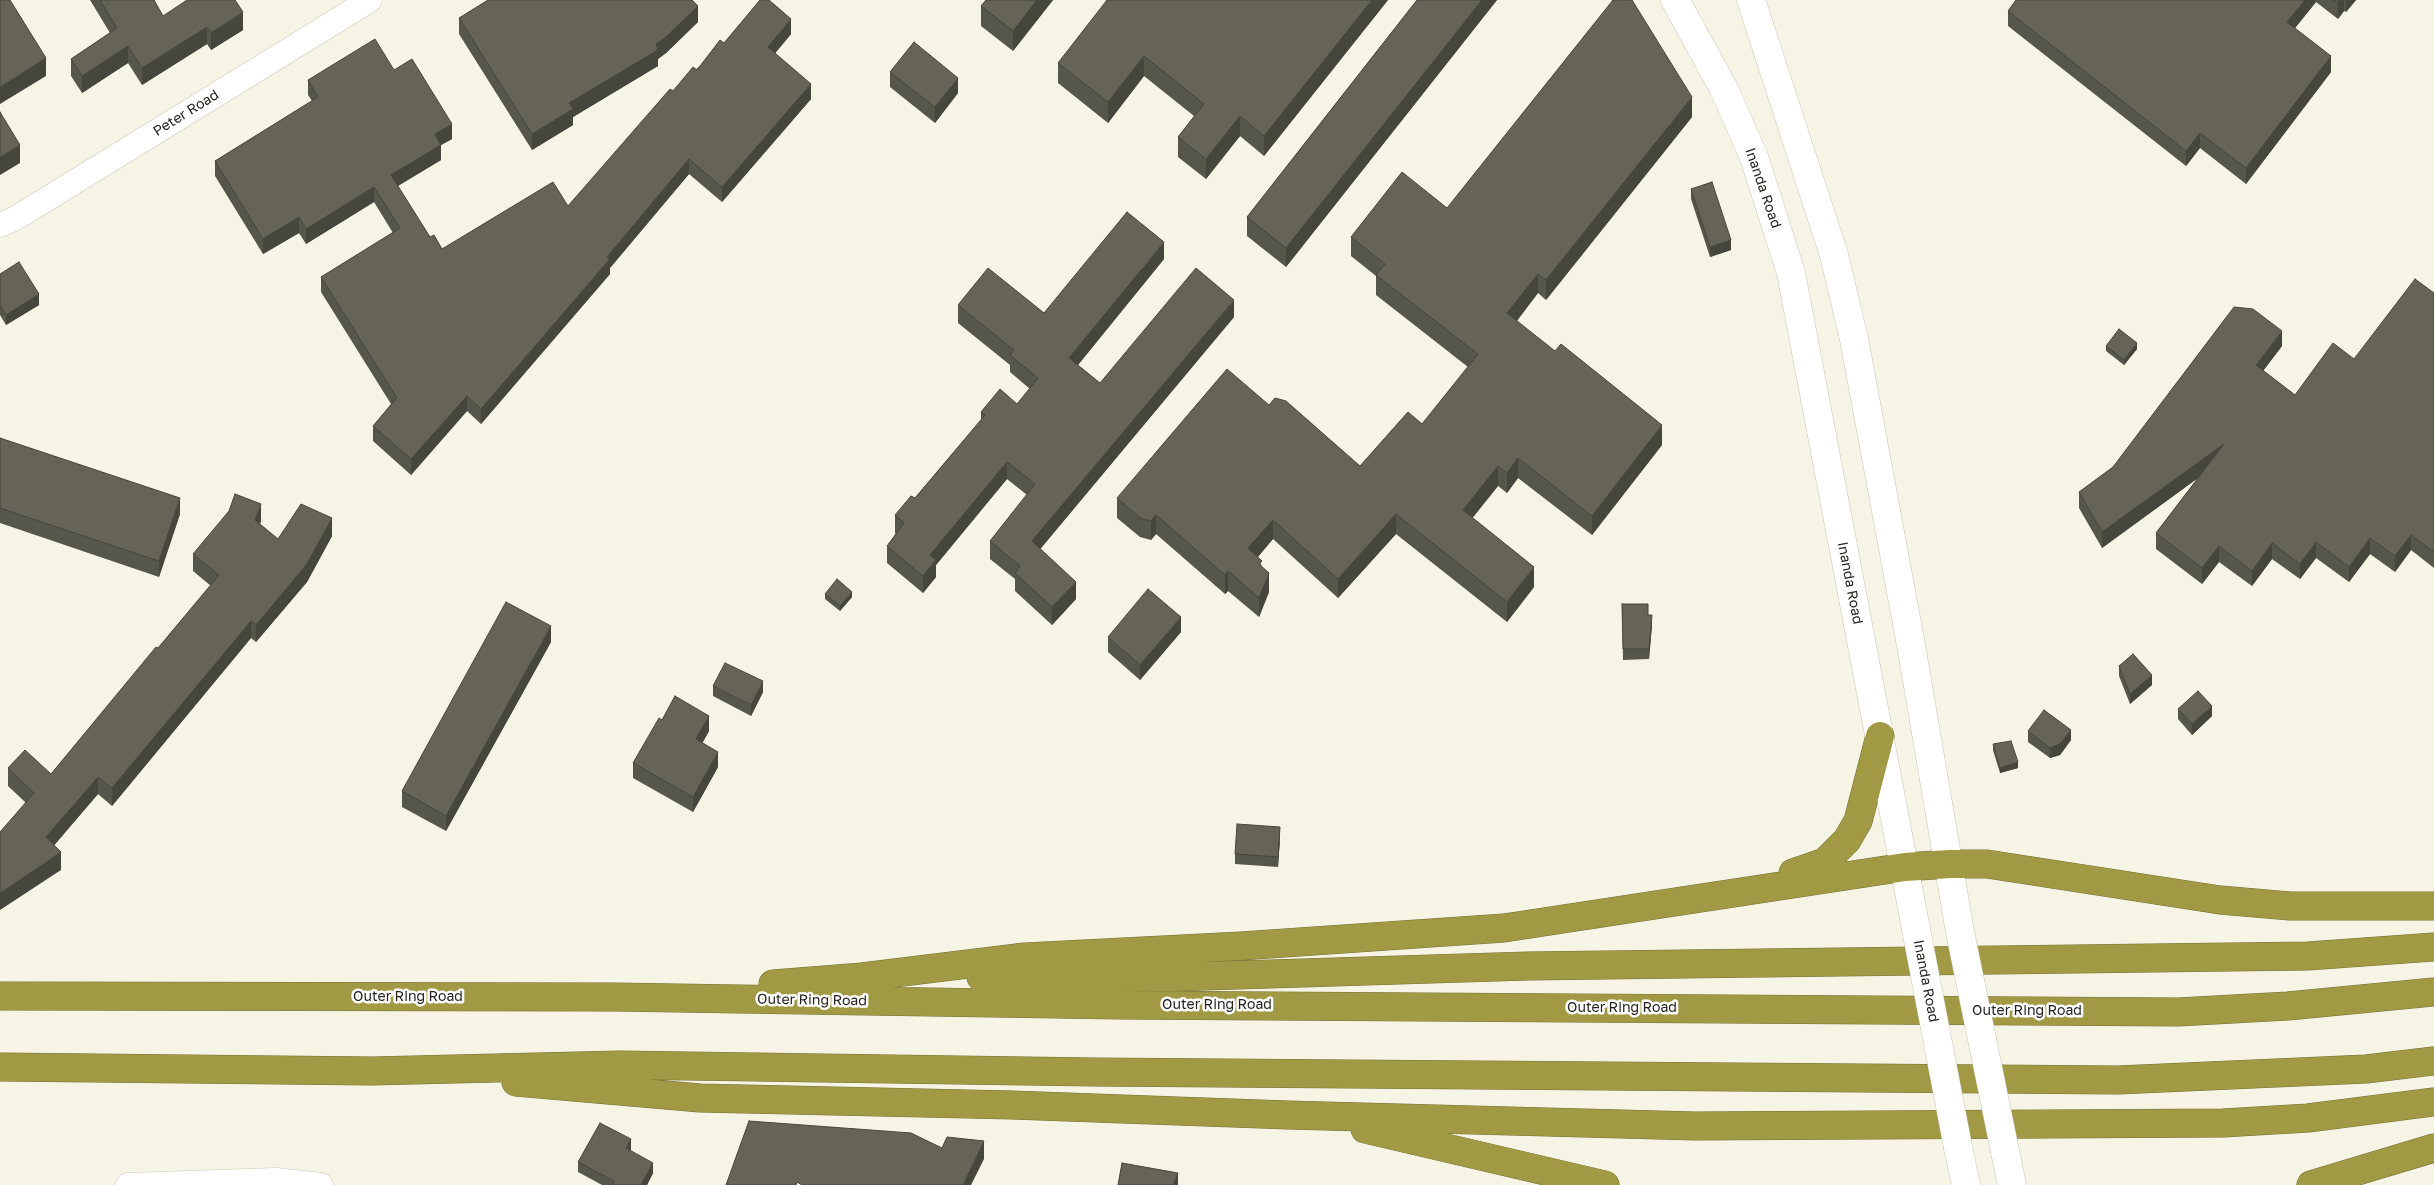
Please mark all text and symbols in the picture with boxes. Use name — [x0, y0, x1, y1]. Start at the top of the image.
street label: Peter Road — [150, 86, 222, 140]
street label: Inanda Road — [1741, 146, 1785, 230]
street label: Inanda Road — [1834, 540, 1866, 626]
street label: Inanda Road — [1910, 938, 1942, 1024]
street label: Outer Ring Road — [353, 989, 463, 1005]
street label: Outer Ring Road — [757, 991, 867, 1009]
street label: Outer Ring Road — [1162, 997, 1272, 1013]
street label: Outer Ring Road — [1567, 1000, 1677, 1016]
street label: Outer Ring Road — [1972, 1003, 2082, 1019]

